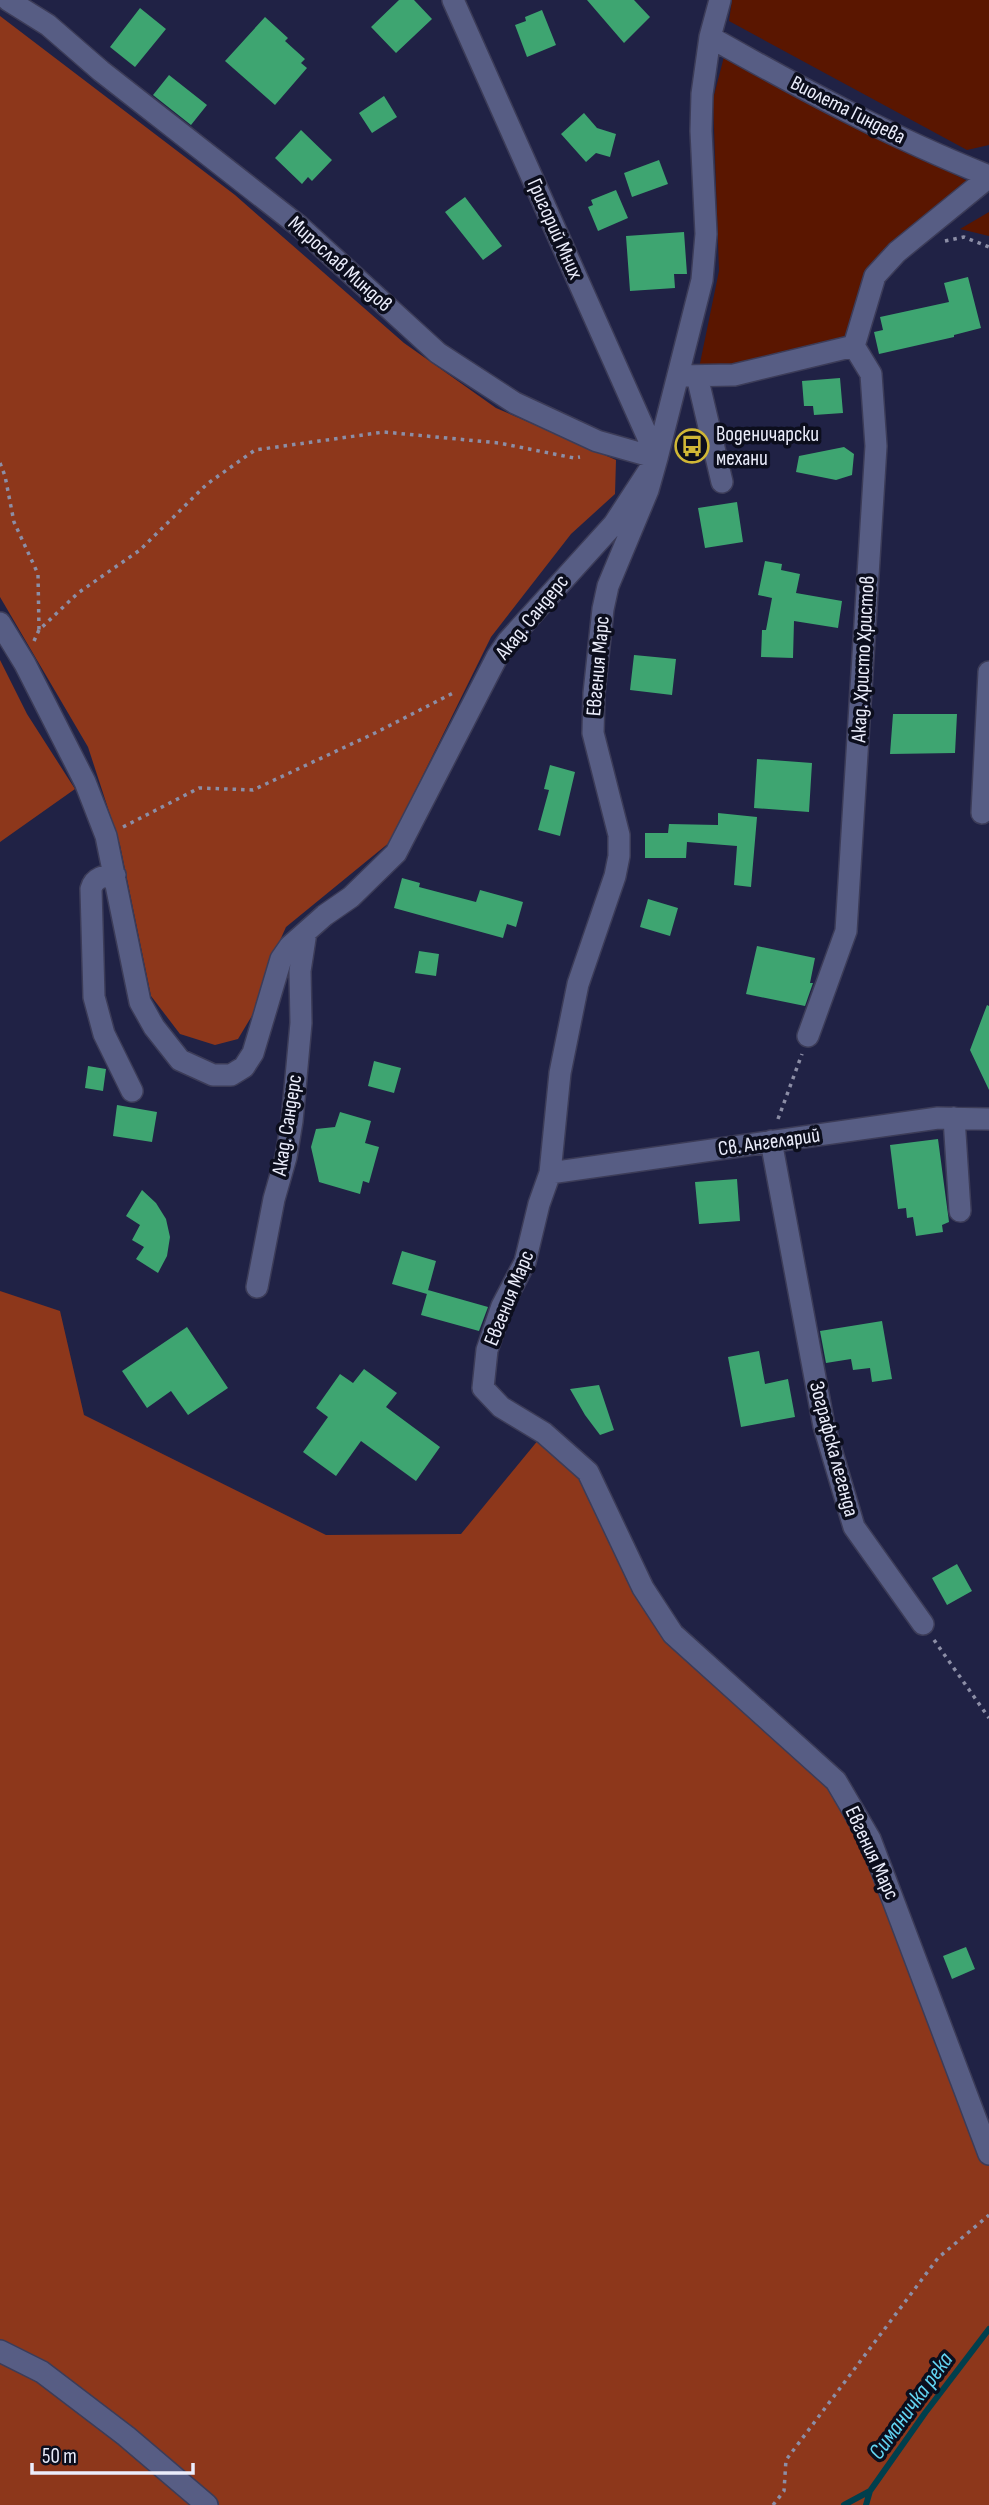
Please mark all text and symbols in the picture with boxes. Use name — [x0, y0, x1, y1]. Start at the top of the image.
street label: Виолета Гиндева — [787, 70, 909, 150]
street label: Григорий Мних — [522, 175, 588, 283]
street label: Мирослав Миндов — [283, 211, 397, 317]
place label: Воденичарски механи — [716, 422, 819, 471]
bus stop icon: Воденичарски механи — [673, 427, 711, 465]
street label: Акад. Сандерс — [490, 569, 574, 665]
street label: Акад. Христо Христов — [846, 575, 880, 744]
street label: Евгения Марс — [581, 615, 615, 717]
street label: Акад. Сандерс — [267, 1073, 307, 1178]
street label: Св. Ангеларий — [716, 1122, 822, 1162]
street label: Евгения Марс — [479, 1247, 539, 1349]
street label: Зографска легенда — [804, 1379, 864, 1519]
street label: Евгения Марс — [839, 1802, 905, 1904]
water label: Симаничка река — [863, 2346, 960, 2465]
scale bar — [32, 2432, 192, 2476]
text: 50 m — [42, 2444, 77, 2469]

